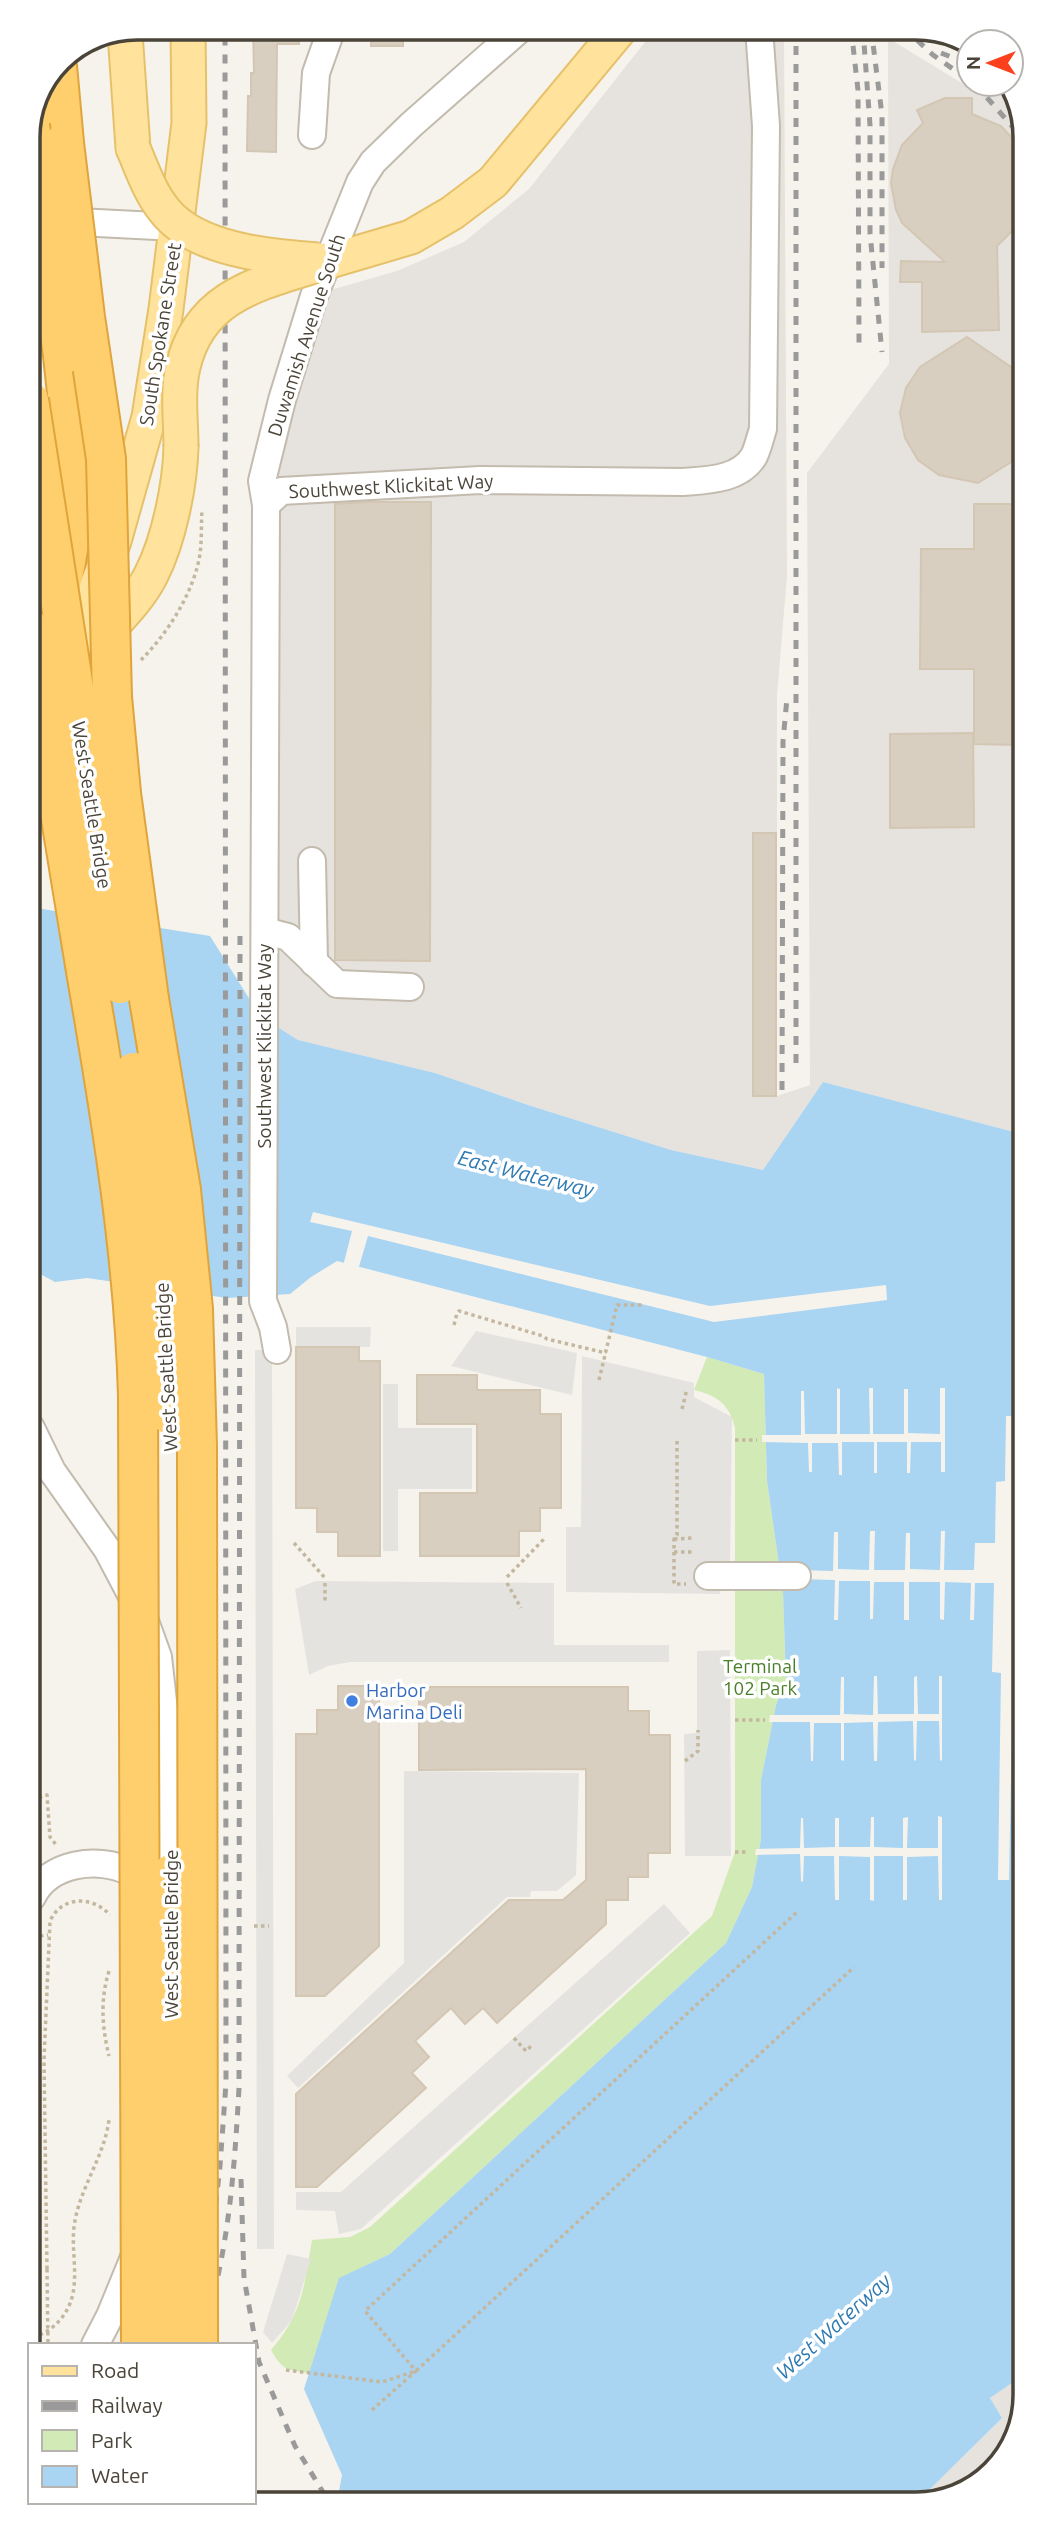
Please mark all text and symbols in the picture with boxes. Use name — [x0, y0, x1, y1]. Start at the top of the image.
north arrow — [955, 28, 1025, 98]
text: N — [962, 56, 984, 70]
street label: Duwamish Avenue South — [263, 231, 349, 439]
street label: South Spokane Street — [135, 240, 185, 427]
street label: Southwest Klickitat Way — [288, 470, 494, 502]
street label: West Seattle Bridge — [68, 720, 116, 890]
street label: Southwest Klickitat Way — [253, 944, 275, 1148]
water label: East Waterway — [456, 1145, 597, 1202]
street label: West Seattle Bridge — [151, 1282, 181, 1452]
park label: Terminal 102 Park — [723, 1655, 798, 1699]
place label: Harbor Marina Deli — [366, 1679, 463, 1723]
marker: Harbor Marina Deli — [344, 1693, 360, 1709]
street label: West Seattle Bridge — [160, 1849, 182, 2019]
water label: West Waterway — [771, 2268, 896, 2384]
legend — [28, 2343, 256, 2504]
text: Road — [91, 2358, 139, 2382]
text: Railway — [91, 2393, 163, 2417]
text: Park — [91, 2428, 133, 2452]
text: Water — [91, 2463, 149, 2487]

